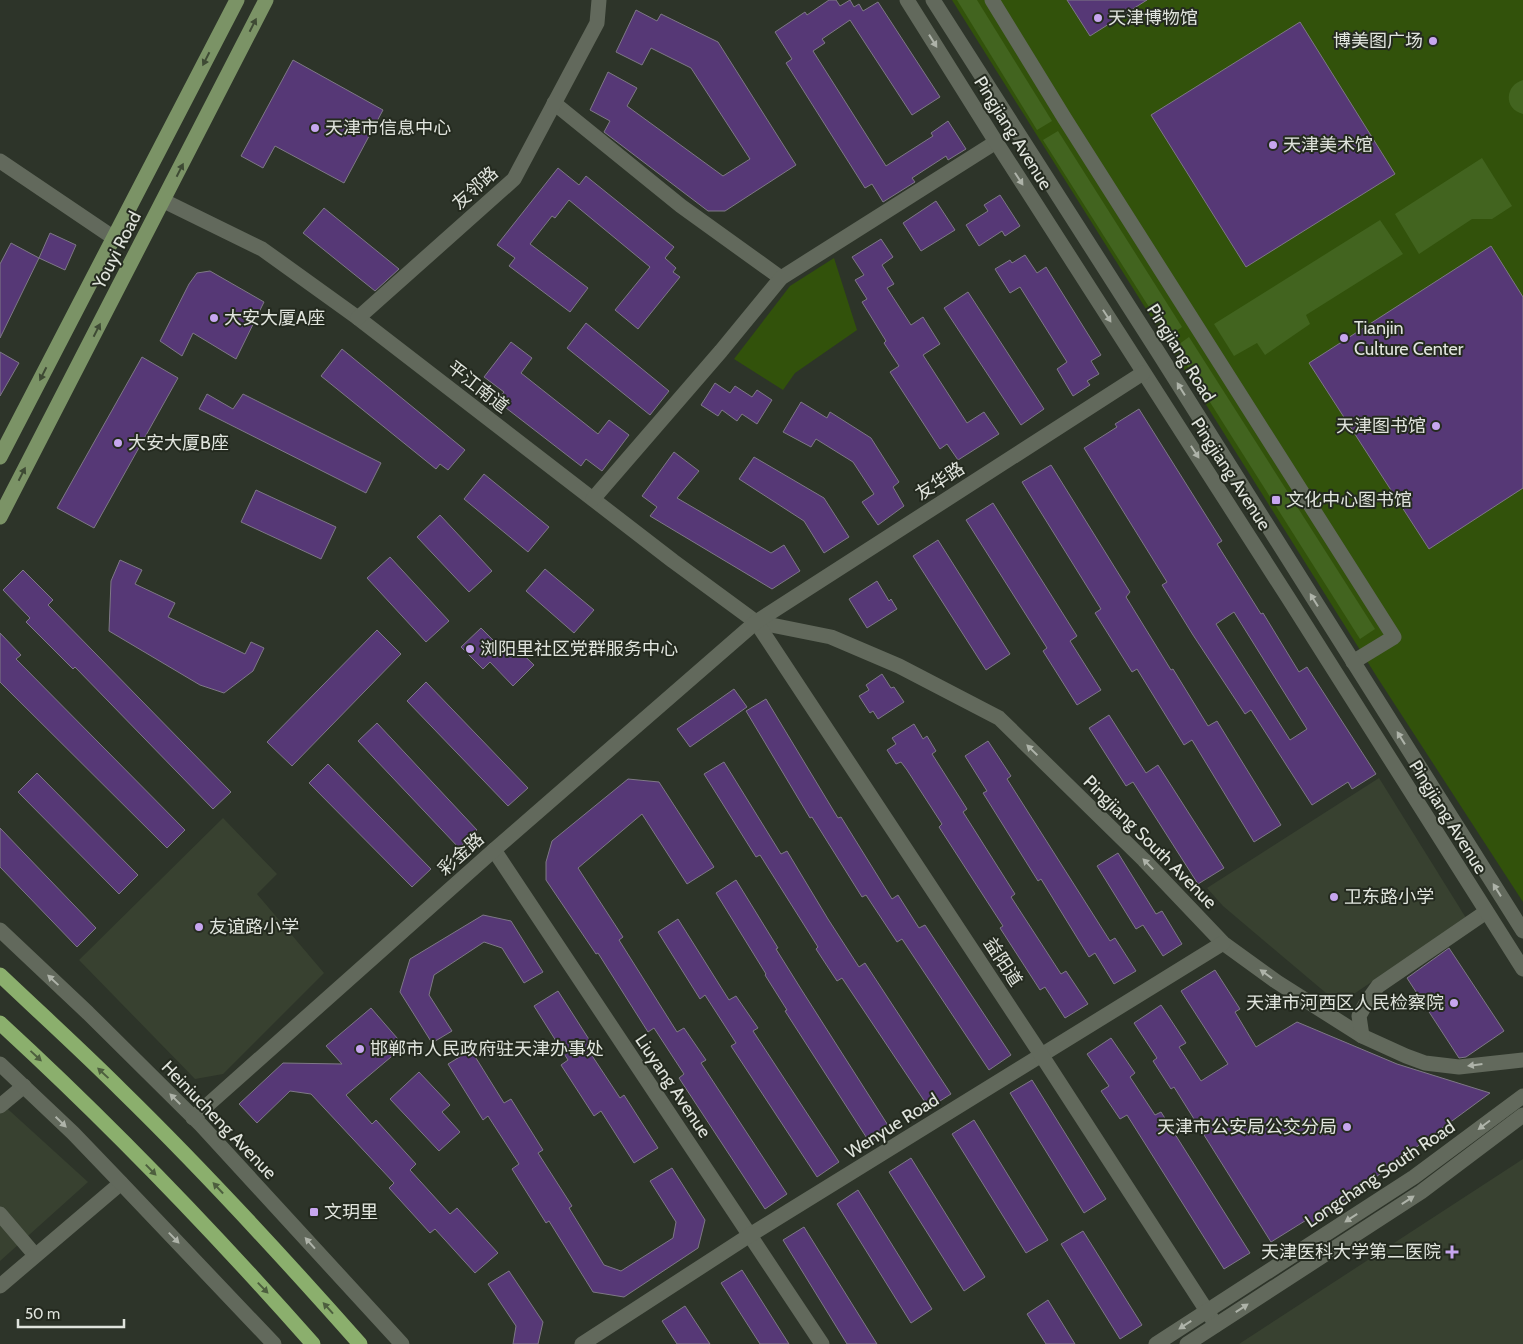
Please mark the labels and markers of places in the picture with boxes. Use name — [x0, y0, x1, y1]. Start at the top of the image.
place label: 天津博物馆 — [1108, 7, 1198, 29]
marker: 天津博物馆 — [1092, 12, 1104, 24]
place label: 博美图广场 — [1333, 30, 1423, 52]
marker: 博美图广场 — [1427, 35, 1439, 47]
place label: 天津市信息中心 — [325, 117, 451, 139]
marker: 天津市信息中心 — [309, 122, 321, 134]
place label: 天津美术馆 — [1283, 134, 1373, 156]
marker: 天津美术馆 — [1267, 139, 1279, 151]
place label: 大安大厦A座 — [224, 307, 325, 329]
marker: 大安大厦A座 — [208, 312, 220, 324]
place label: Tianjin Culture Center — [1354, 317, 1464, 360]
marker: Tianjin Culture Center — [1338, 332, 1350, 344]
place label: 天津图书馆 — [1336, 415, 1426, 437]
marker: 天津图书馆 — [1430, 420, 1442, 432]
place label: 大安大厦B座 — [128, 432, 229, 454]
marker: 大安大厦B座 — [112, 437, 124, 449]
place label: 文化中心图书馆 — [1286, 489, 1412, 511]
marker: 文化中心图书馆 — [1270, 494, 1282, 506]
place label: 浏阳里社区党群服务中心 — [480, 638, 678, 660]
marker: 浏阳里社区党群服务中心 — [464, 643, 476, 655]
place label: 卫东路小学 — [1344, 886, 1434, 908]
marker: 卫东路小学 — [1328, 891, 1340, 903]
place label: 友谊路小学 — [209, 916, 299, 938]
marker: 友谊路小学 — [193, 921, 205, 933]
place label: 天津市河西区人民检察院 — [1246, 992, 1444, 1014]
marker: 天津市河西区人民检察院 — [1448, 997, 1460, 1009]
place label: 邯郸市人民政府驻天津办事处 — [370, 1038, 604, 1060]
marker: 邯郸市人民政府驻天津办事处 — [354, 1043, 366, 1055]
place label: 天津市公安局公交分局 — [1157, 1116, 1337, 1138]
marker: 天津市公安局公交分局 — [1341, 1121, 1353, 1133]
place label: 文玥里 — [324, 1201, 378, 1223]
marker: 文玥里 — [308, 1206, 320, 1218]
place label: 天津医科大学第二医院 — [1261, 1241, 1441, 1263]
marker: 天津医科大学第二医院 — [1445, 1245, 1459, 1259]

